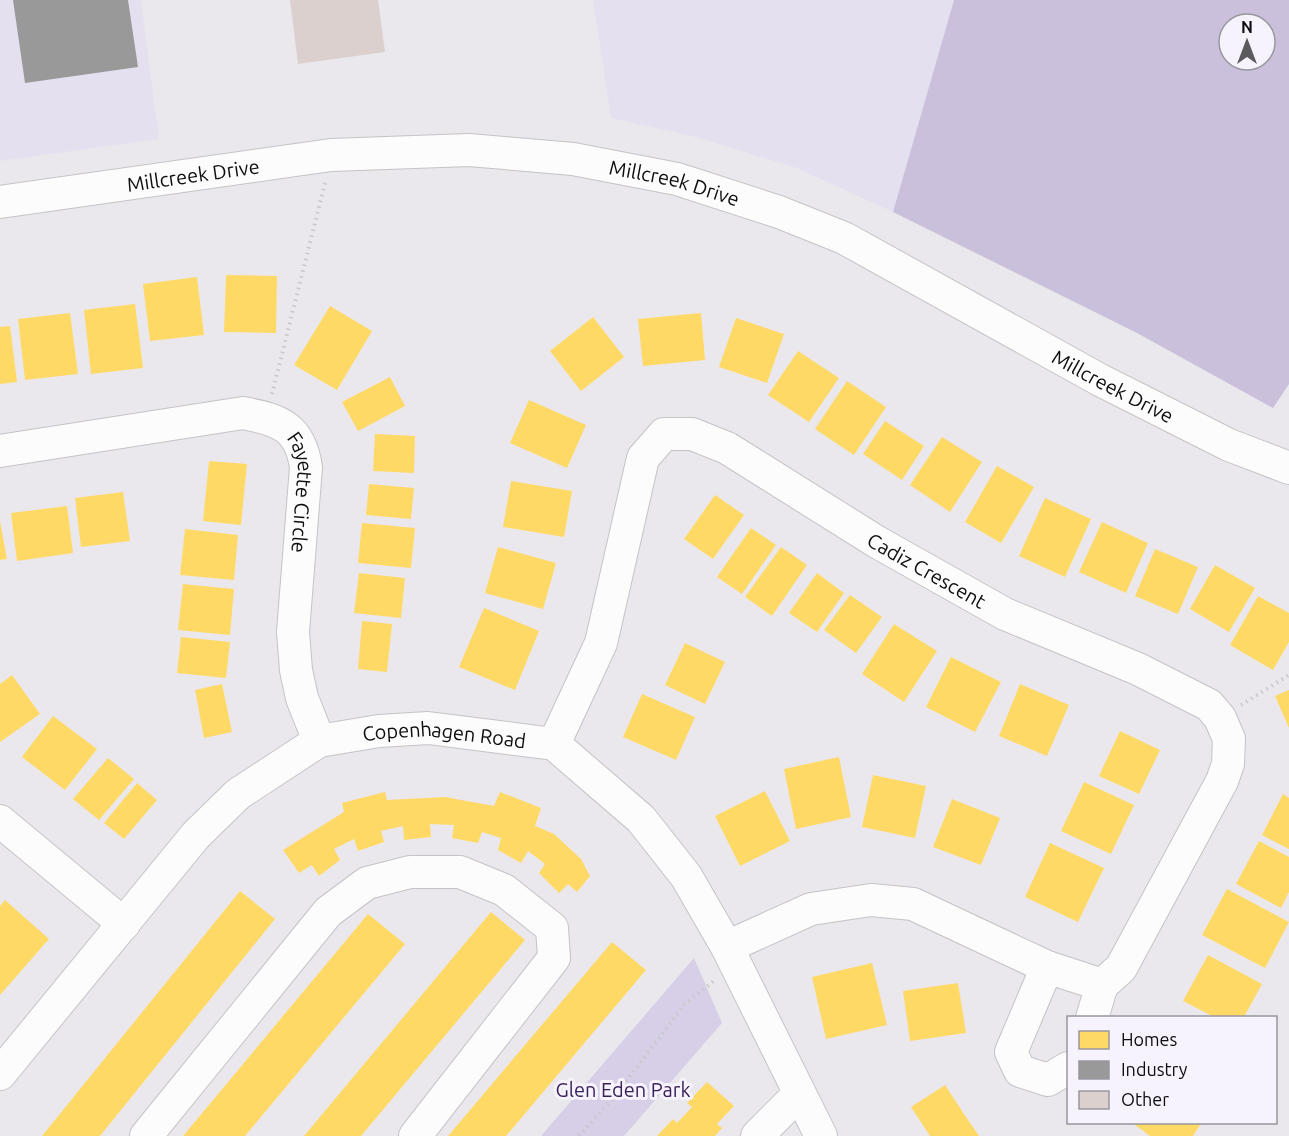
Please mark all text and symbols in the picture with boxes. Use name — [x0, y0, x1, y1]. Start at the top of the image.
north arrow — [1217, 12, 1277, 72]
text: N — [1241, 18, 1253, 36]
street label: Millcreek Drive — [125, 154, 261, 195]
street label: Millcreek Drive — [607, 155, 743, 210]
street label: Millcreek Drive — [1048, 344, 1178, 427]
street label: Fayette Circle — [283, 427, 318, 554]
street label: Cadiz Crescent — [863, 528, 990, 613]
street label: Copenhagen Road — [361, 716, 527, 752]
legend — [1067, 1016, 1277, 1124]
text: Homes — [1121, 1029, 1178, 1049]
text: Industry — [1121, 1059, 1188, 1079]
park label: Glen Eden Park — [555, 1078, 691, 1101]
text: Other — [1121, 1089, 1169, 1109]

